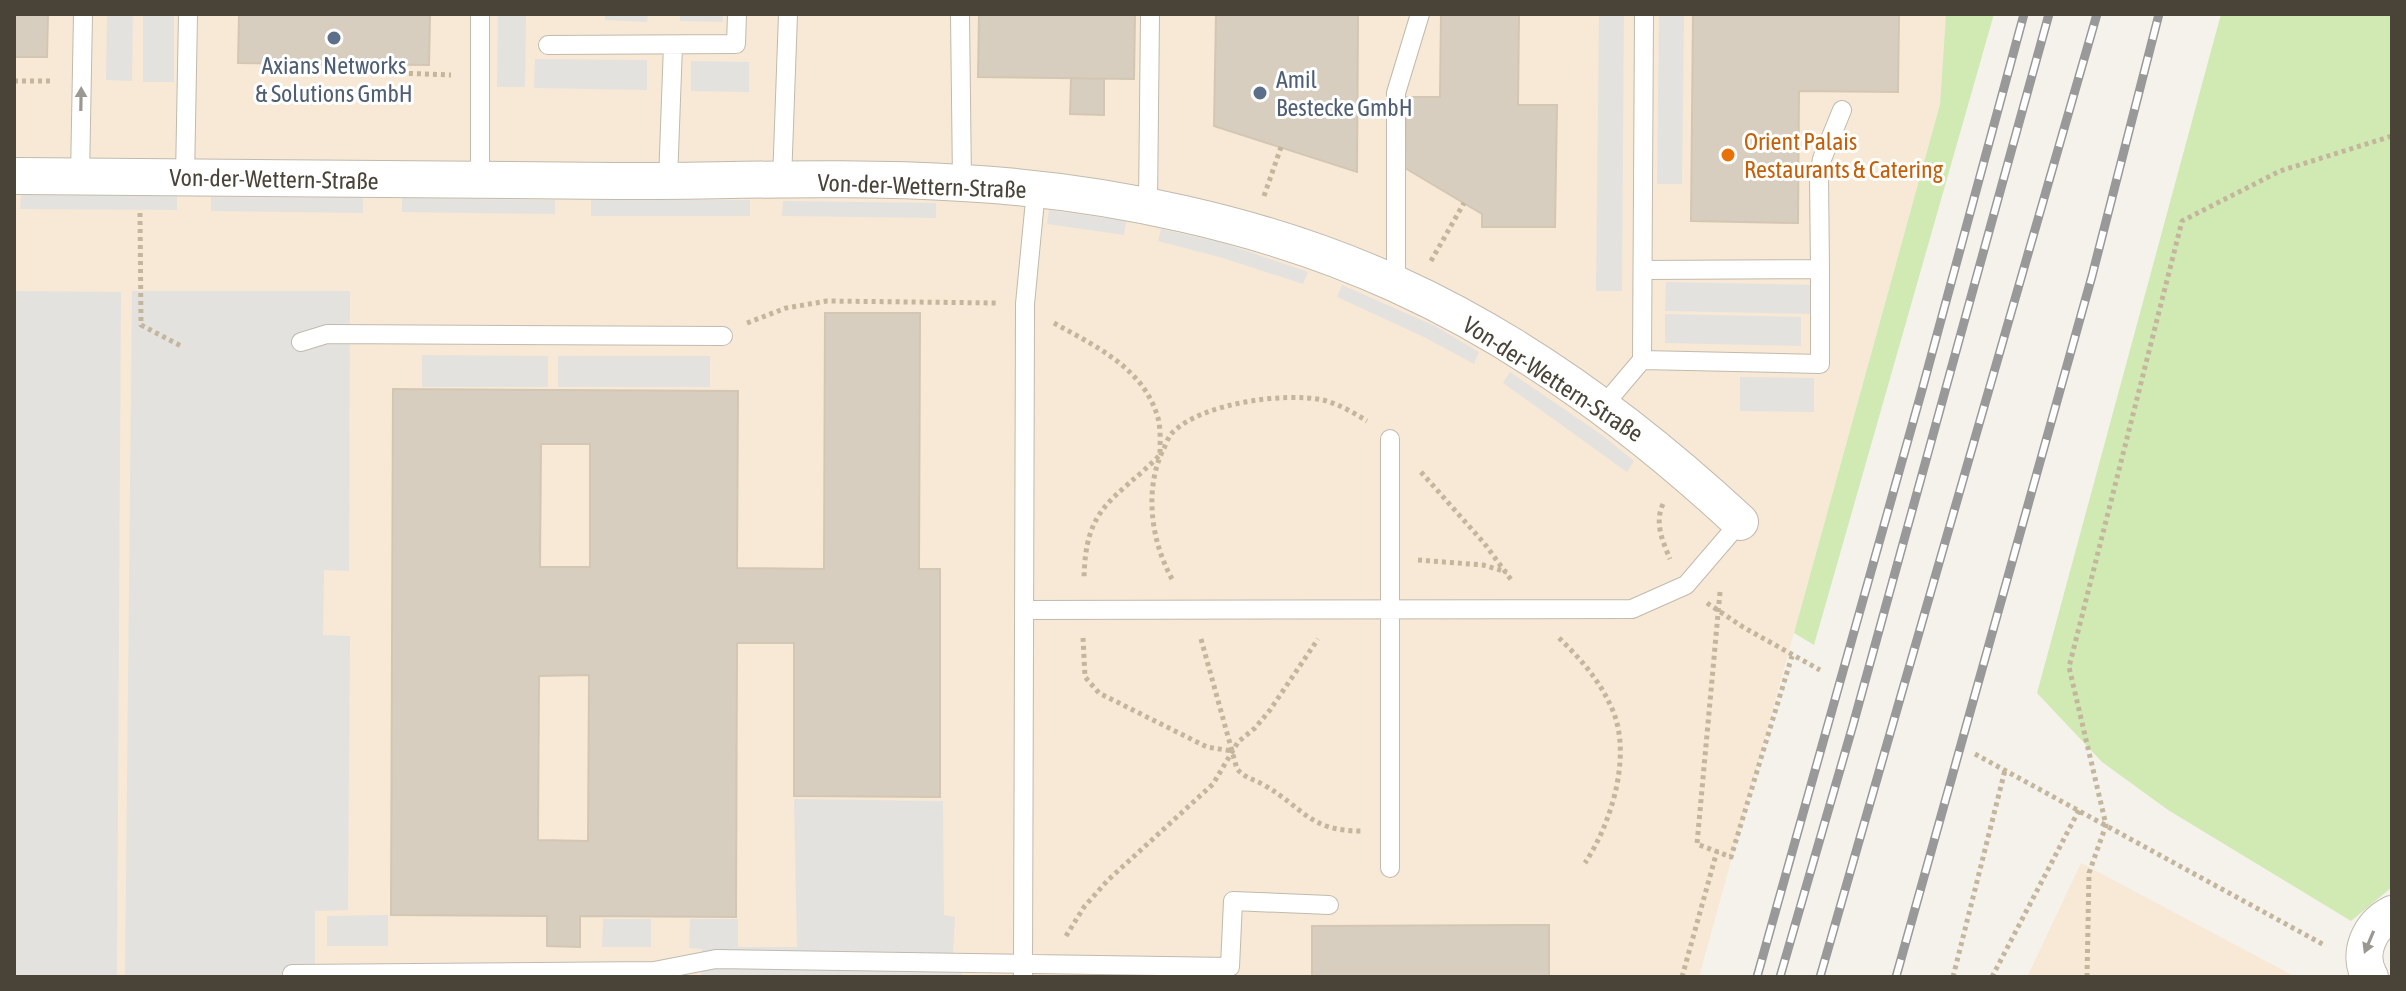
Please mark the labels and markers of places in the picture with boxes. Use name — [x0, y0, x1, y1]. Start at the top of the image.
marker: Axians Networks & Solutions GmbH — [325, 29, 343, 47]
place label: Axians Networks & Solutions GmbH — [255, 52, 413, 107]
place label: Amil Bestecke GmbH — [1276, 66, 1413, 121]
marker: Amil Bestecke GmbH — [1251, 84, 1269, 102]
place label: Orient Palais Restaurants & Catering — [1744, 128, 1944, 183]
marker: Orient Palais Restaurants & Catering — [1719, 146, 1737, 164]

